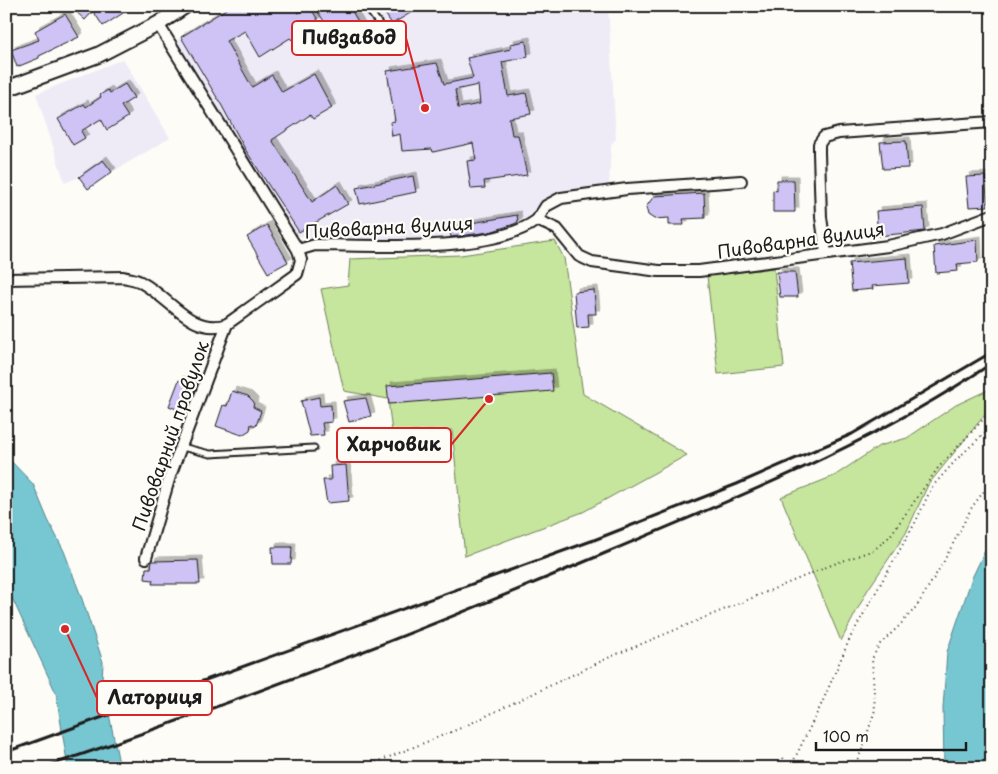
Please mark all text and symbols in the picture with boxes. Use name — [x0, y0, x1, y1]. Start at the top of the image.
callout: Пивзавод — [292, 21, 406, 55]
text: Пивзавод — [302, 22, 396, 50]
street label: Пивоварна вулиця — [304, 209, 474, 244]
street label: Пивоварна вулиця — [715, 214, 886, 265]
street label: Пивоварний провулок — [124, 336, 215, 534]
callout: Харчовик — [337, 428, 451, 462]
text: Харчовик — [347, 429, 442, 457]
callout: Латориця — [97, 681, 212, 715]
text: Латориця — [107, 682, 203, 710]
scale bar — [816, 719, 966, 751]
text: 100 m — [823, 724, 869, 747]

